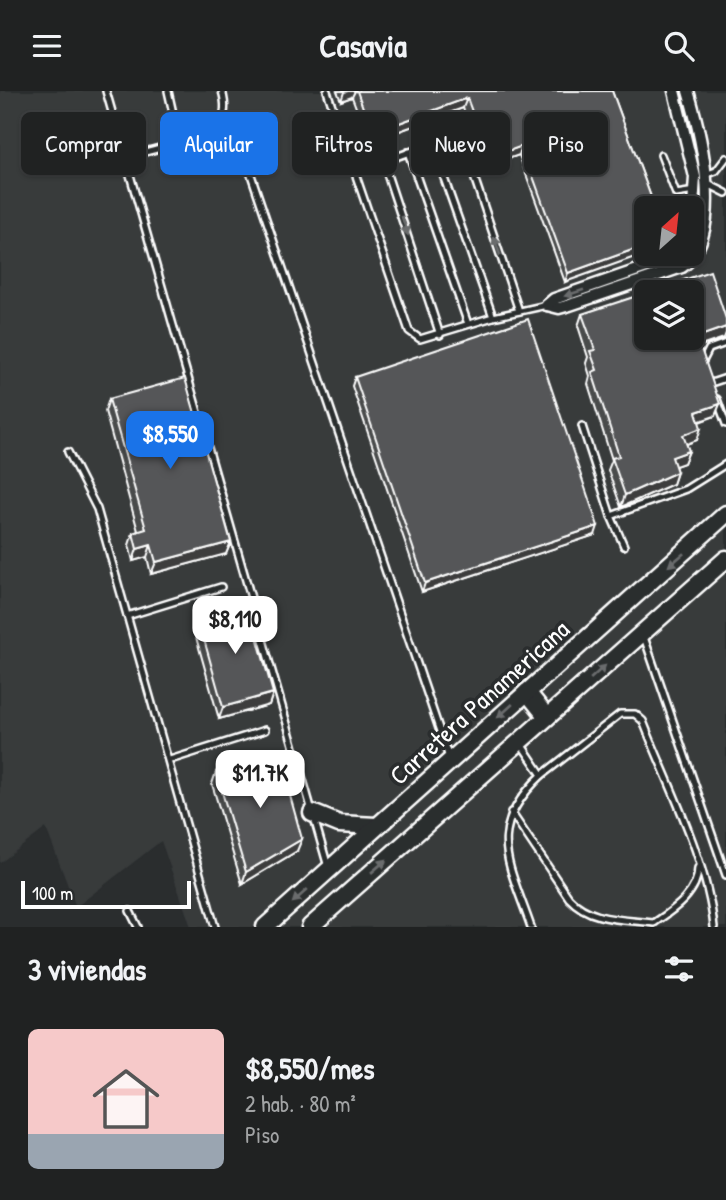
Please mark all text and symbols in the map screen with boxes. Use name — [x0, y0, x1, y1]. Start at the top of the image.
text: Casavia — [319, 24, 407, 67]
icon: menu — [28, 27, 66, 65]
icon: search — [660, 27, 698, 65]
chip: Comprar — [21, 112, 146, 175]
chip: Alquilar — [160, 112, 278, 175]
chip: Filtros — [292, 112, 397, 175]
chip: Nuevo — [411, 112, 510, 175]
chip: Piso — [524, 112, 608, 175]
north arrow — [634, 196, 704, 266]
map controls — [634, 196, 704, 350]
one-way arrow — [400, 216, 410, 237]
one-way arrow — [491, 235, 502, 256]
button: layers — [634, 280, 704, 350]
one-way arrow — [563, 288, 584, 299]
pin: $8,550 — [113, 411, 227, 471]
text: $8,550 — [142, 418, 198, 449]
one-way arrow — [667, 552, 684, 567]
pin: $8,110 — [178, 596, 292, 656]
text: $8,110 — [208, 603, 262, 634]
street label: Carretera Panamericana — [381, 612, 577, 792]
one-way arrow — [589, 664, 607, 680]
one-way arrow — [497, 703, 514, 718]
pin: $11.7K — [203, 751, 317, 810]
text: $11.7K — [232, 757, 288, 788]
one-way arrow — [370, 858, 387, 874]
scale bar — [21, 878, 191, 910]
text: 100 m — [32, 880, 73, 906]
one-way arrow — [291, 888, 309, 904]
text: 3 viviendas — [28, 949, 146, 989]
icon: filters — [660, 950, 698, 988]
text: $8,550/mes — [245, 1048, 375, 1088]
icon: home — [84, 1057, 168, 1141]
text: 2 hab. · 80 m² — [245, 1088, 356, 1119]
text: Piso — [245, 1119, 279, 1150]

